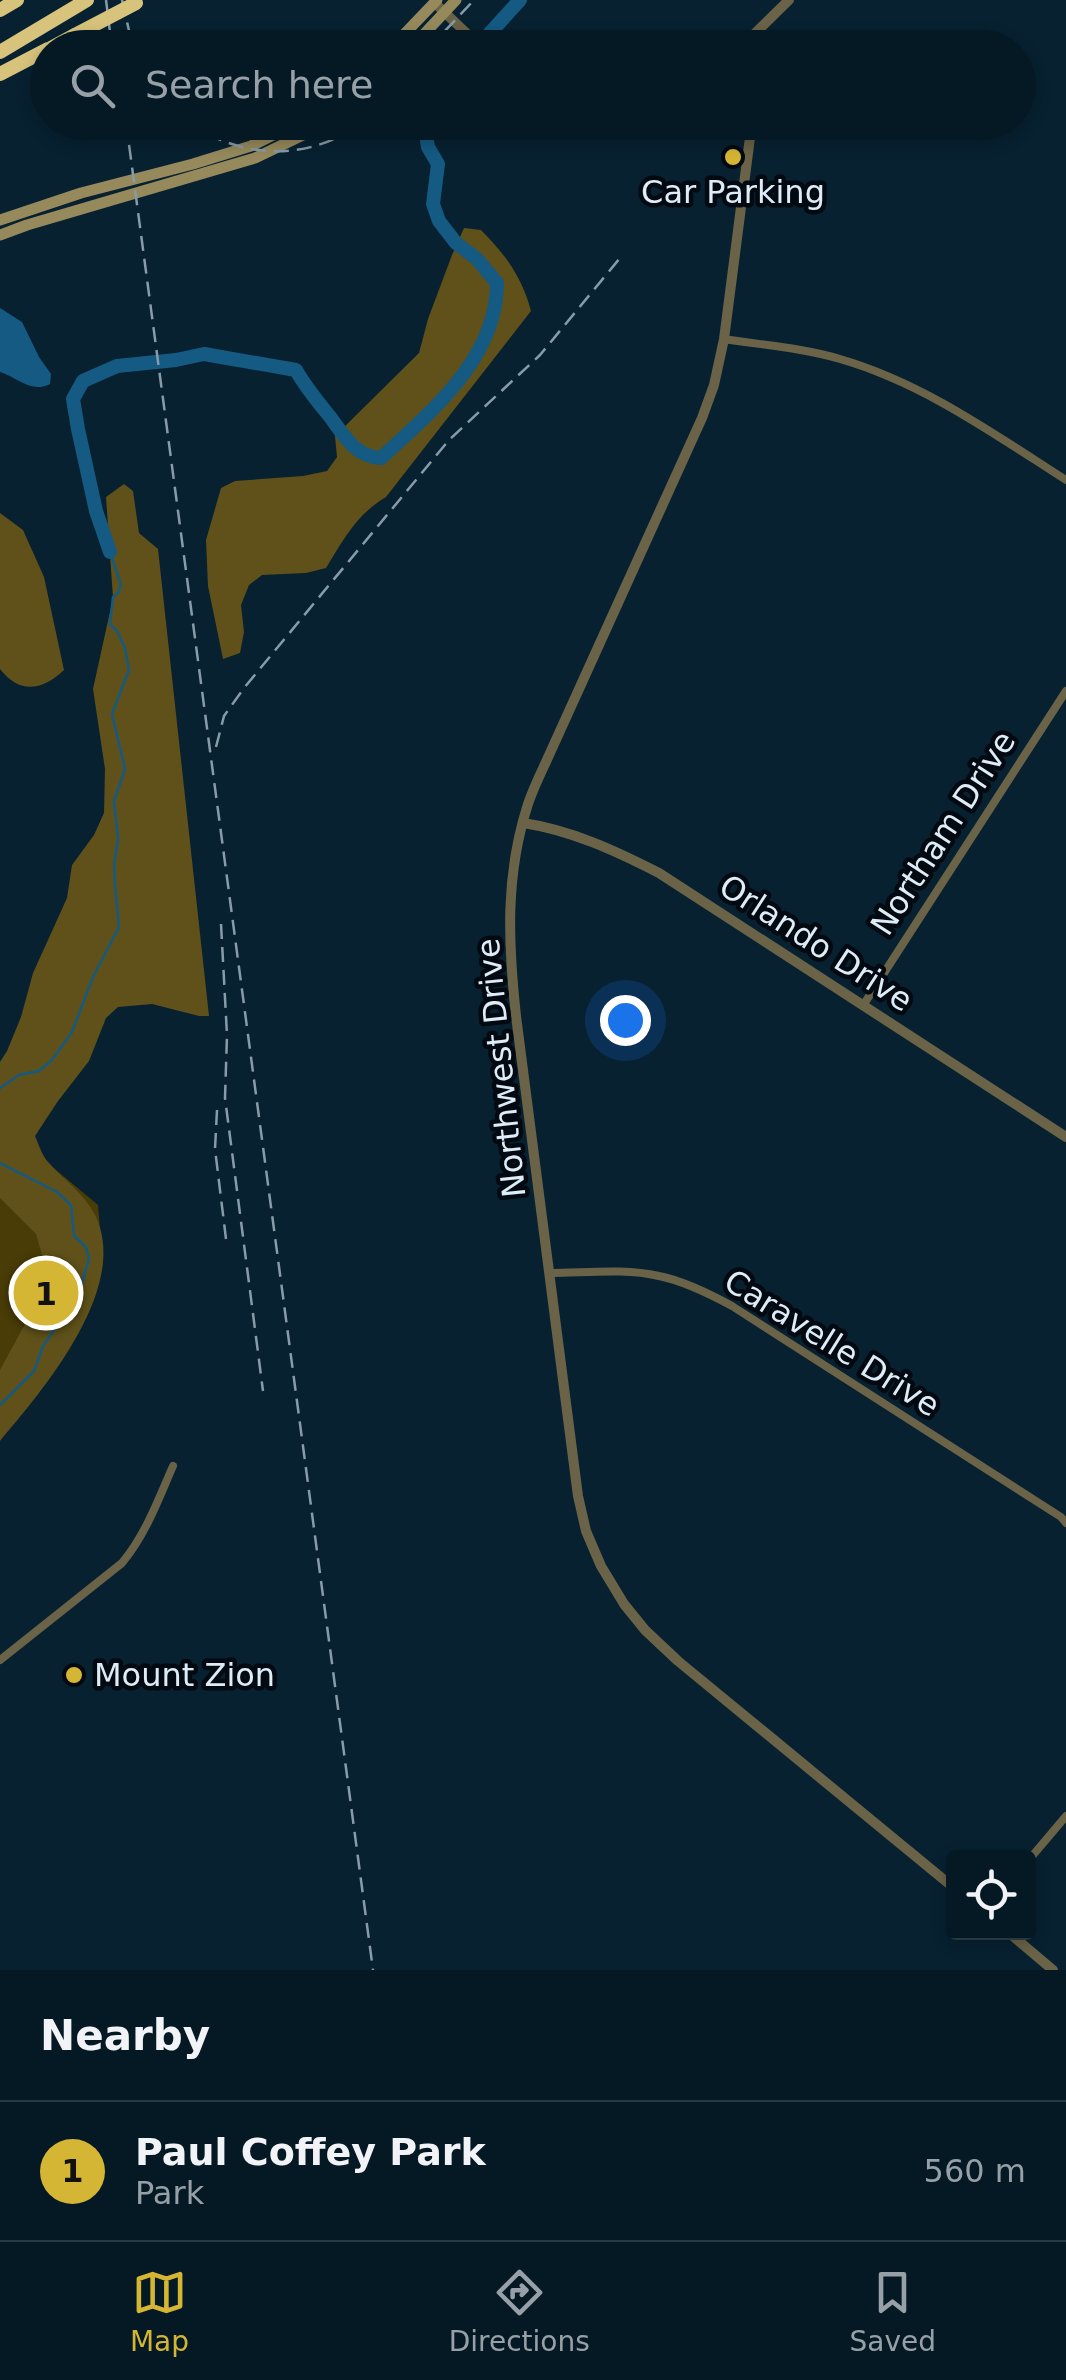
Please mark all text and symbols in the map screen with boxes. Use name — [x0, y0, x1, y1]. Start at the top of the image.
search box — [30, 30, 1036, 140]
icon: search — [65, 58, 120, 113]
text: Search here — [145, 63, 373, 107]
marker: Car Parking — [722, 146, 744, 168]
place label: Car Parking — [641, 173, 825, 211]
street label: Northam Drive — [863, 724, 1023, 942]
street label: Orlando Drive — [712, 866, 920, 1020]
street label: Northwest Drive — [469, 937, 533, 1199]
your location — [600, 995, 651, 1046]
pin: 1 — [13, 1256, 78, 1330]
street label: Caravelle Drive — [717, 1262, 947, 1424]
place label: Mount Zion — [94, 1656, 275, 1694]
marker: Mount Zion — [63, 1664, 85, 1686]
map controls — [946, 1850, 1036, 1940]
button: locate — [946, 1850, 1036, 1940]
text: Nearby — [40, 2011, 210, 2060]
text: Paul Coffey Park — [135, 2130, 486, 2174]
text: 1 — [61, 2152, 84, 2190]
text: 560 m — [924, 2152, 1026, 2190]
text: Park — [135, 2174, 204, 2212]
tab: Map — [130, 2265, 189, 2358]
tab: Directions — [449, 2265, 590, 2358]
tab: Saved — [850, 2265, 936, 2358]

